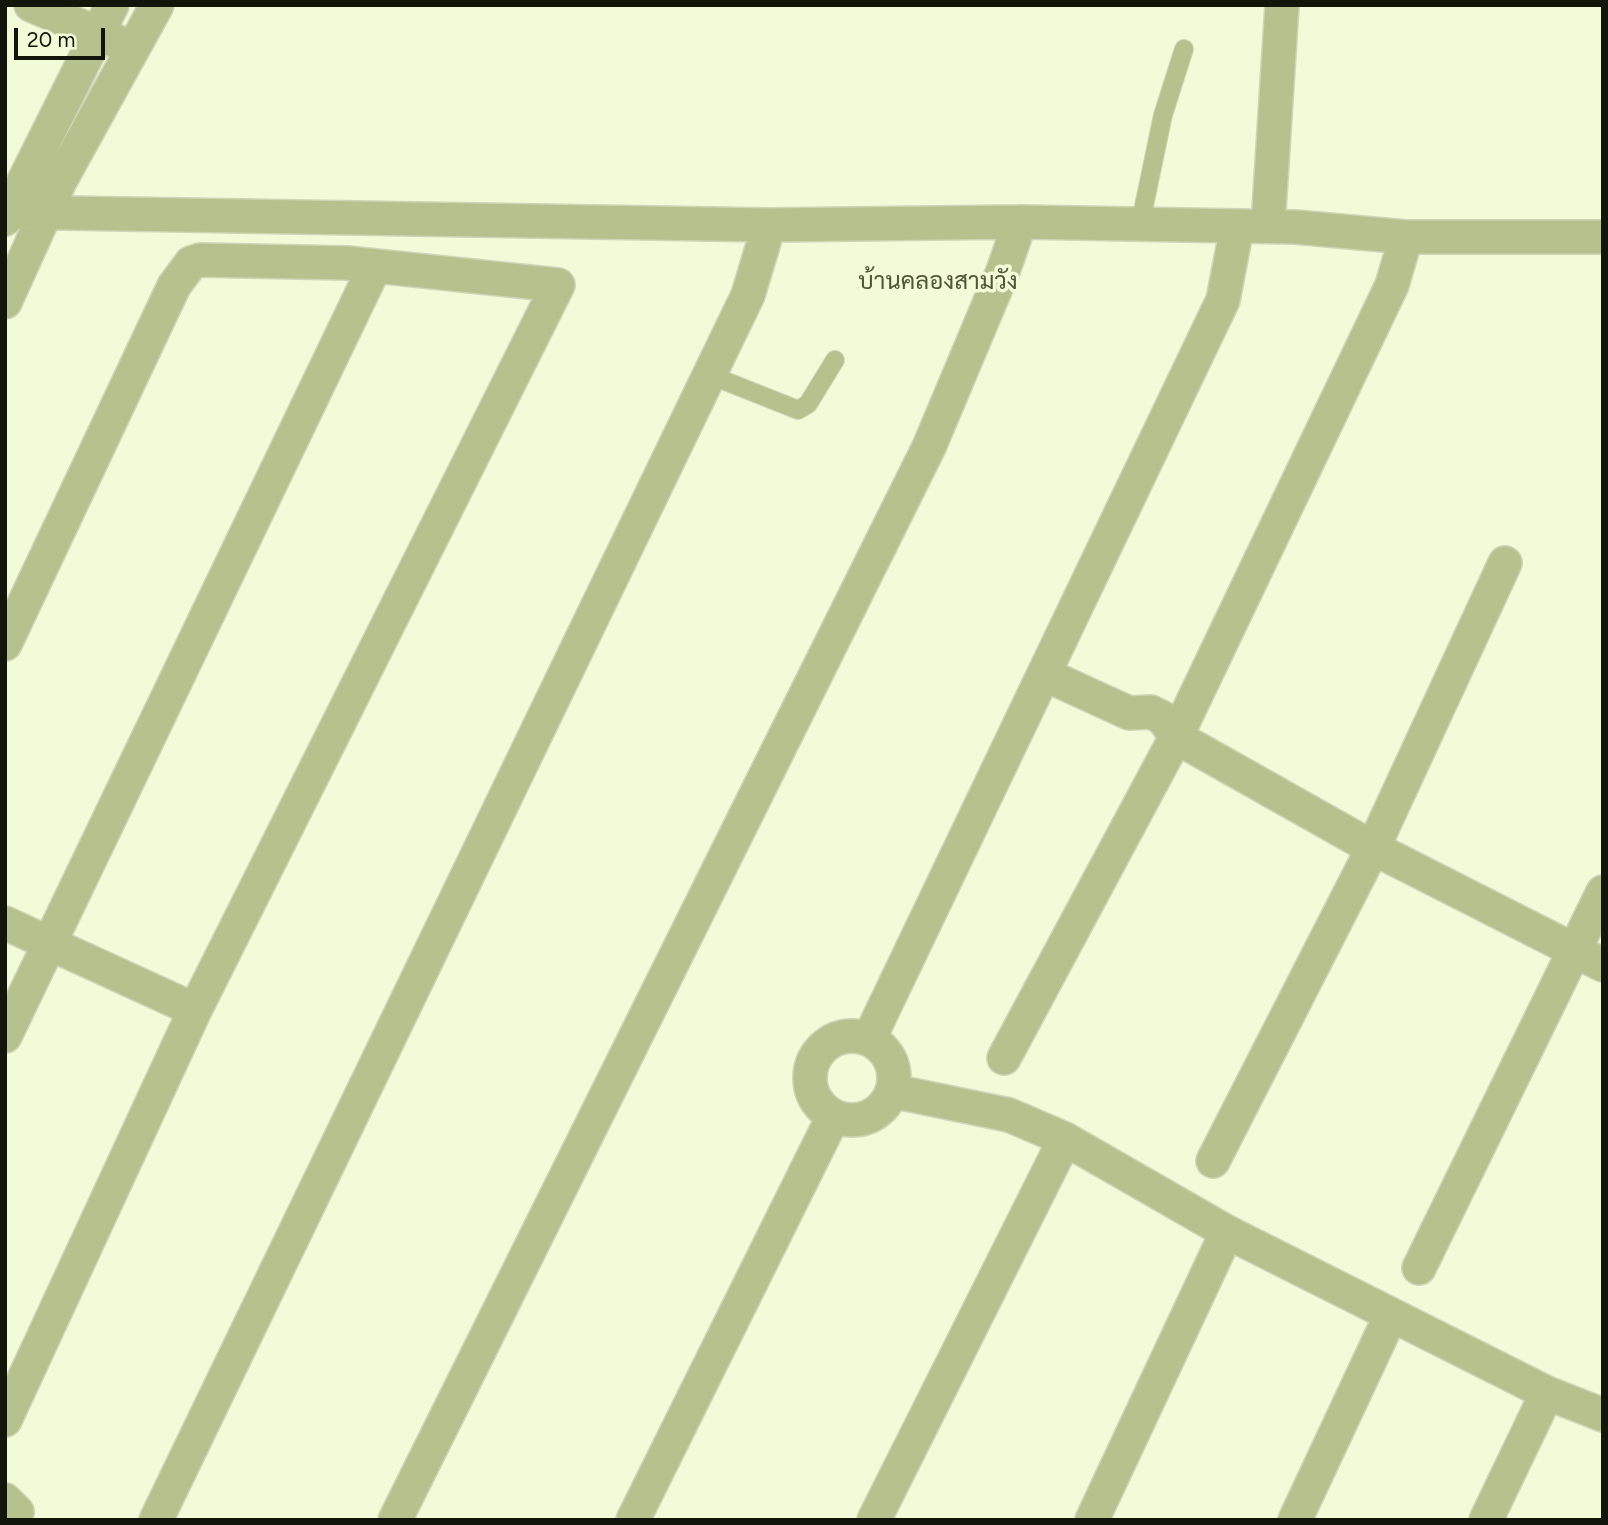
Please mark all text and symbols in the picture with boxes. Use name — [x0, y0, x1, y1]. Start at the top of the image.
scale bar — [18, 14, 108, 58]
text: 20 m — [27, 27, 75, 52]
district label: บ้านคลองสามวัง — [858, 268, 1018, 296]

